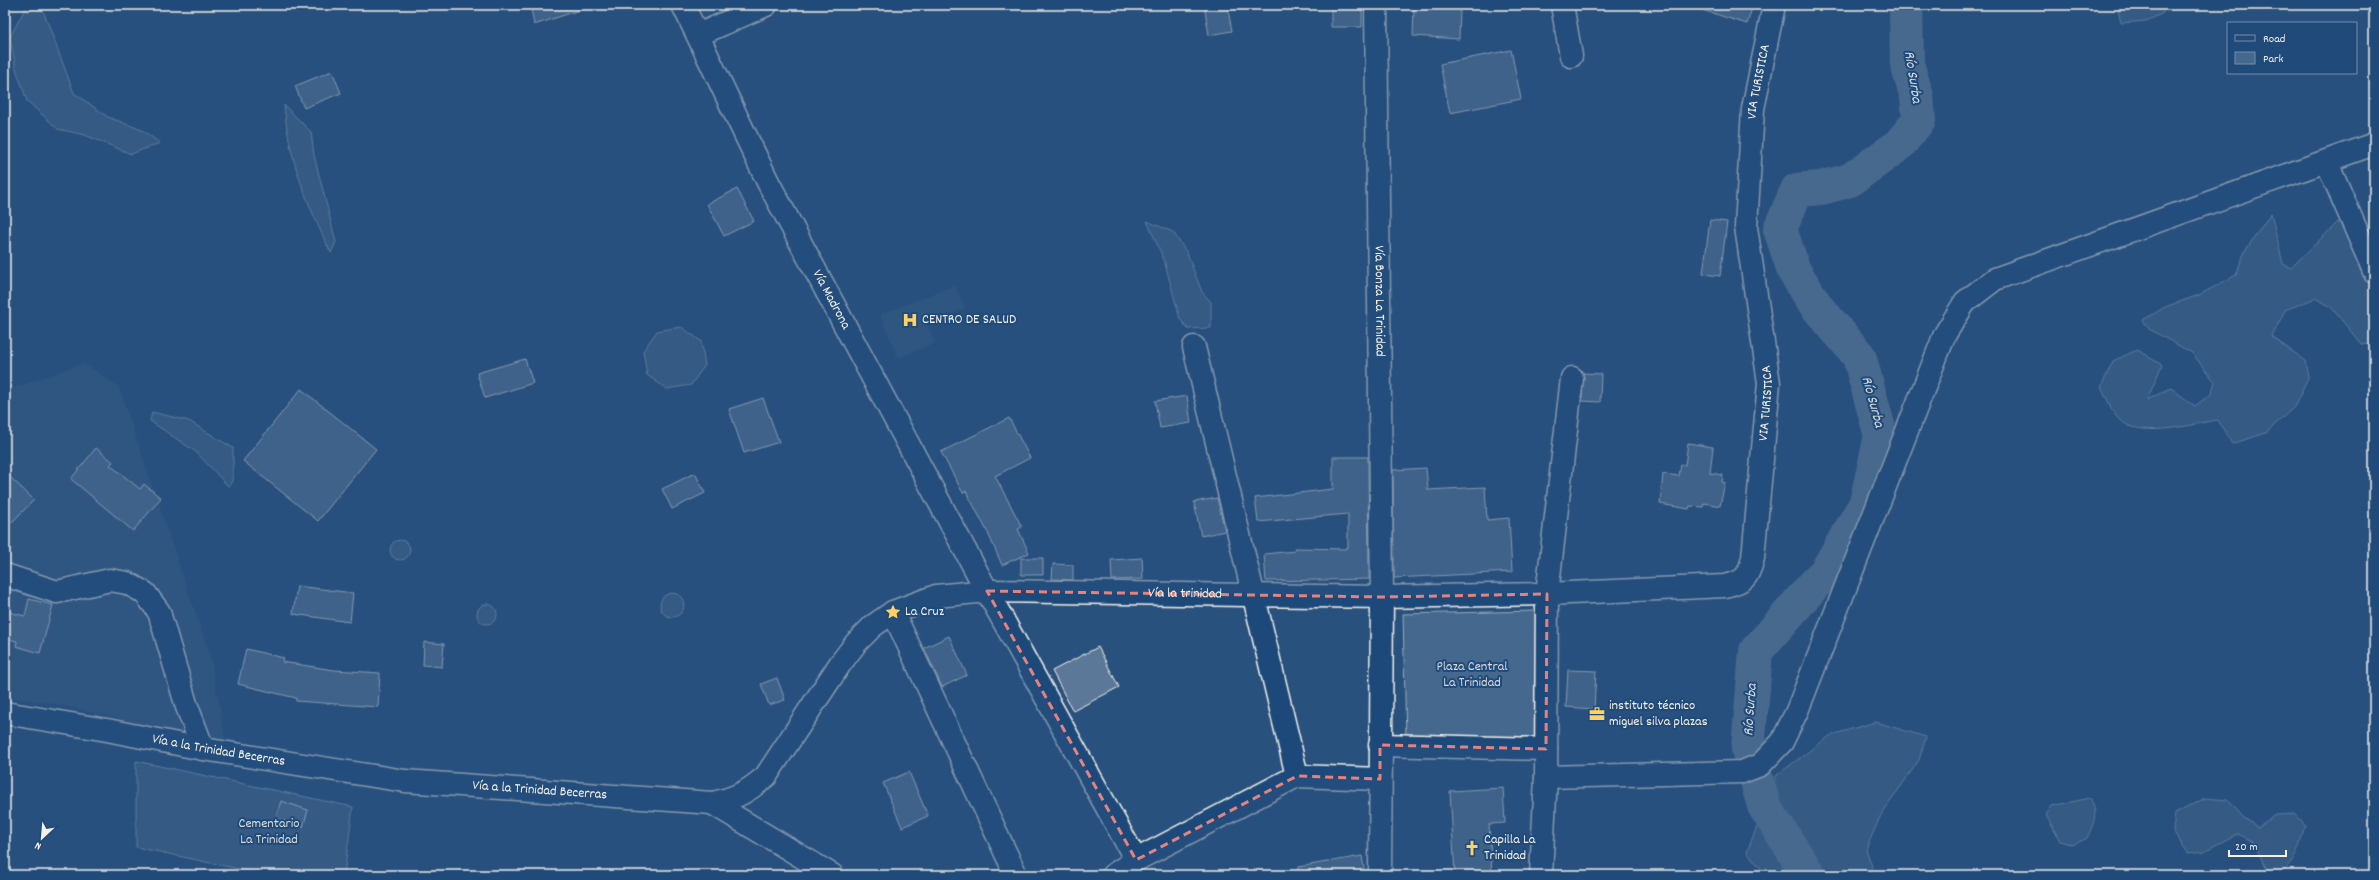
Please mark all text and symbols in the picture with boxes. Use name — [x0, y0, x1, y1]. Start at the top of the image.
legend — [2227, 22, 2357, 74]
text: Road — [2263, 31, 2285, 48]
street label: VIA TURISTICA — [1742, 42, 1776, 120]
water label: Río Surba — [1897, 49, 1927, 106]
text: Park — [2263, 51, 2284, 68]
street label: Vía Bonza La Trinidad — [1368, 245, 1390, 357]
street label: Vía Madrona — [807, 266, 855, 334]
place label: CENTRO DE SALUD — [922, 310, 1016, 330]
hospital icon: CENTRO DE SALUD — [901, 311, 919, 329]
street label: VIA TURISTICA — [1754, 363, 1779, 442]
water label: Río Surba — [1855, 374, 1890, 431]
street label: Vía la trinidad — [1148, 583, 1222, 605]
place label: La Cruz — [905, 602, 945, 622]
place icon: La Cruz — [884, 603, 902, 621]
park label: Plaza Central La Trinidad — [1436, 657, 1508, 693]
water label: Río Surba — [1738, 682, 1764, 737]
place label: instituto técnico miguel silva plazas — [1609, 696, 1708, 732]
office icon: instituto técnico miguel silva plazas — [1588, 705, 1606, 723]
street label: Vía a la Trinidad Becerras — [150, 729, 287, 772]
street label: Vía a la Trinidad Becerras — [472, 776, 608, 805]
park label: Cementario La Trinidad — [238, 814, 300, 850]
north arrow — [22, 818, 62, 858]
place label: Capilla La Trinidad — [1484, 830, 1536, 866]
scale bar — [2229, 832, 2286, 858]
text: N — [32, 837, 44, 854]
church icon: Capilla La Trinidad — [1463, 839, 1481, 857]
text: 20 m — [2235, 839, 2258, 856]

